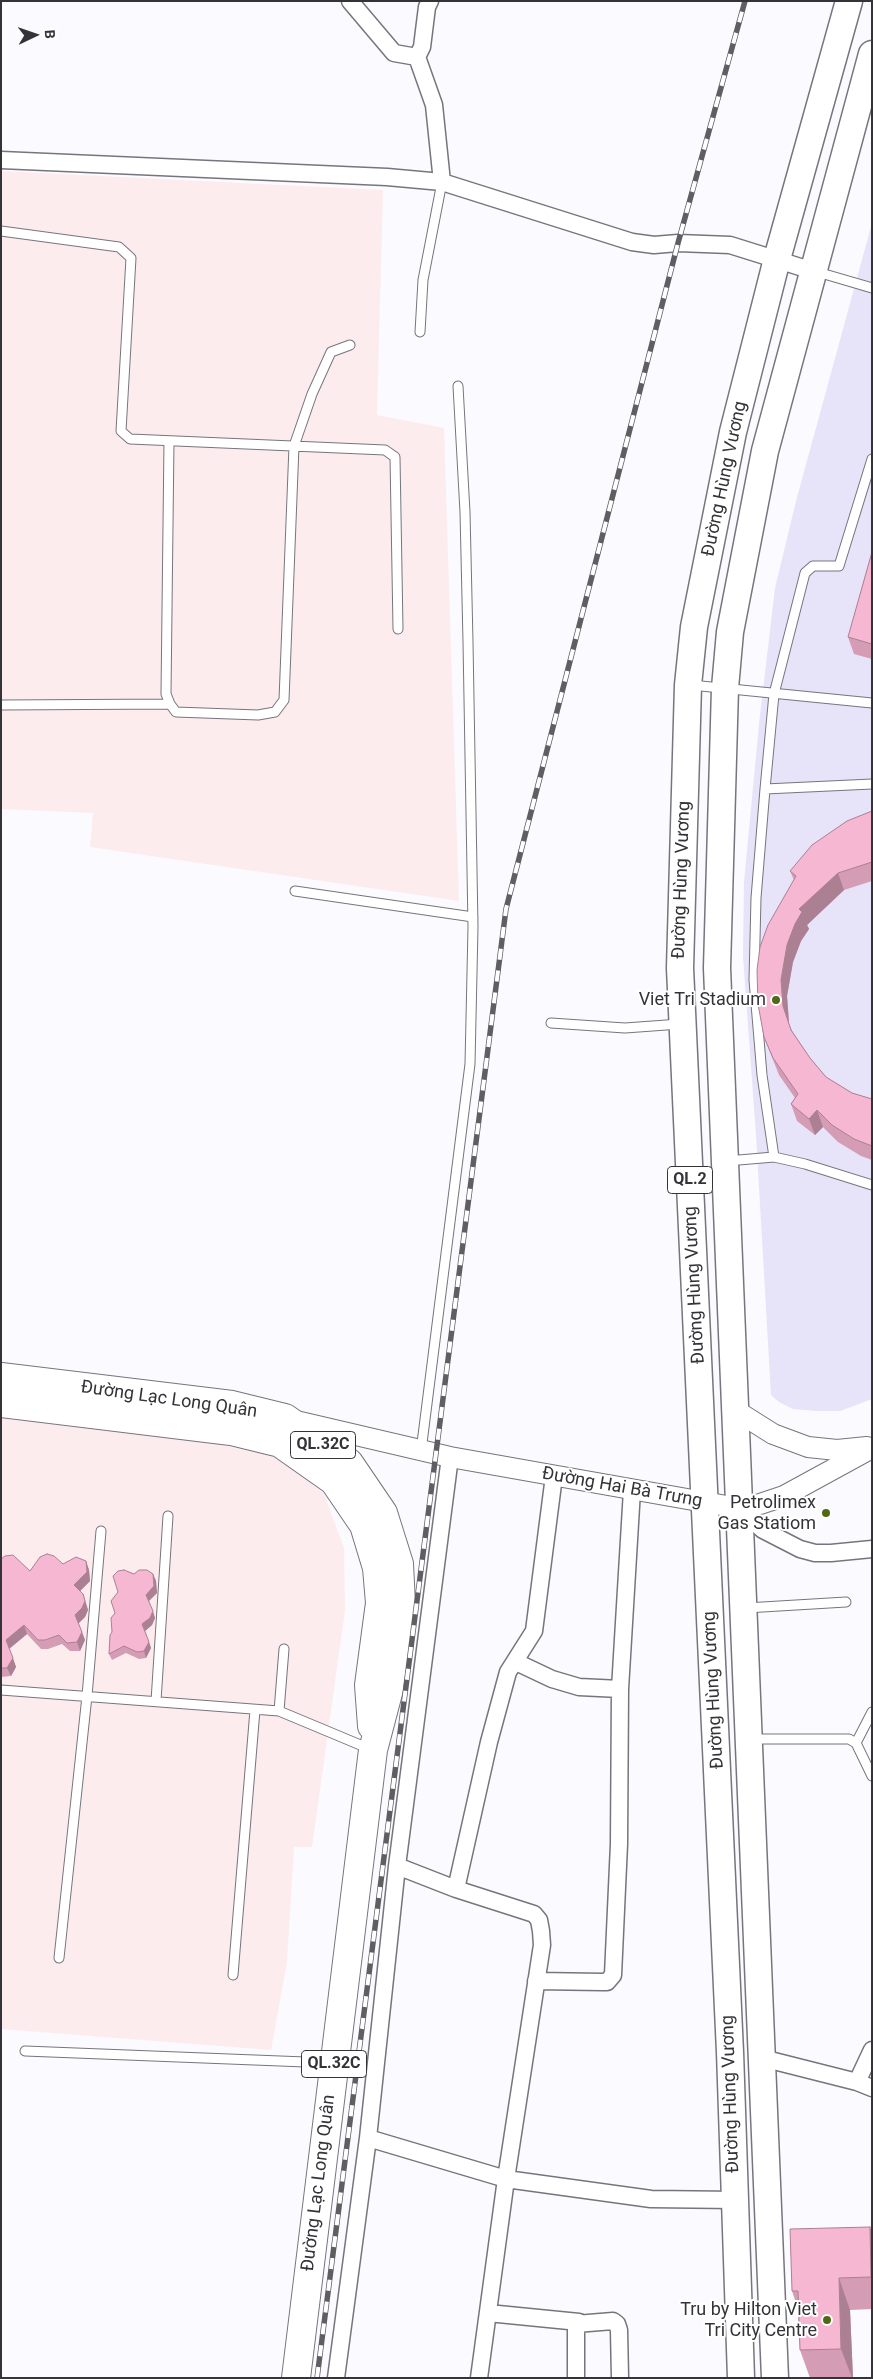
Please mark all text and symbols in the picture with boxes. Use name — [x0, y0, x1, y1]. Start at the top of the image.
north arrow — [10, 10, 60, 60]
text: B — [42, 29, 58, 39]
street label: Đường Hùng Vương — [698, 399, 752, 559]
street label: Đường Hùng Vương — [668, 801, 696, 959]
place label: Viet Tri Stadium — [639, 989, 766, 1011]
marker: Viet Tri Stadium — [770, 994, 782, 1006]
road number: QL.2 — [668, 1166, 712, 1194]
street label: Đường Hùng Vương — [680, 1206, 710, 1364]
street label: Đường Lạc Long Quân — [79, 1377, 259, 1423]
road number: QL.32C — [290, 1432, 356, 1458]
street label: Đường Hai Bà Trưng — [540, 1463, 704, 1513]
place label: Petrolimex Gas Statiom — [718, 1492, 816, 1535]
marker: Petrolimex Gas Statiom — [820, 1507, 832, 1519]
street label: Đường Hùng Vương — [699, 1611, 729, 1769]
street label: Đường Hùng Vương — [717, 2015, 745, 2173]
road number: QL.32C — [302, 2050, 366, 2078]
street label: Đường Lạc Long Quân — [297, 2093, 341, 2273]
place label: Tru by Hilton Viet Tri City Centre — [680, 2299, 817, 2342]
marker: Tru by Hilton Viet Tri City Centre — [821, 2314, 833, 2326]

